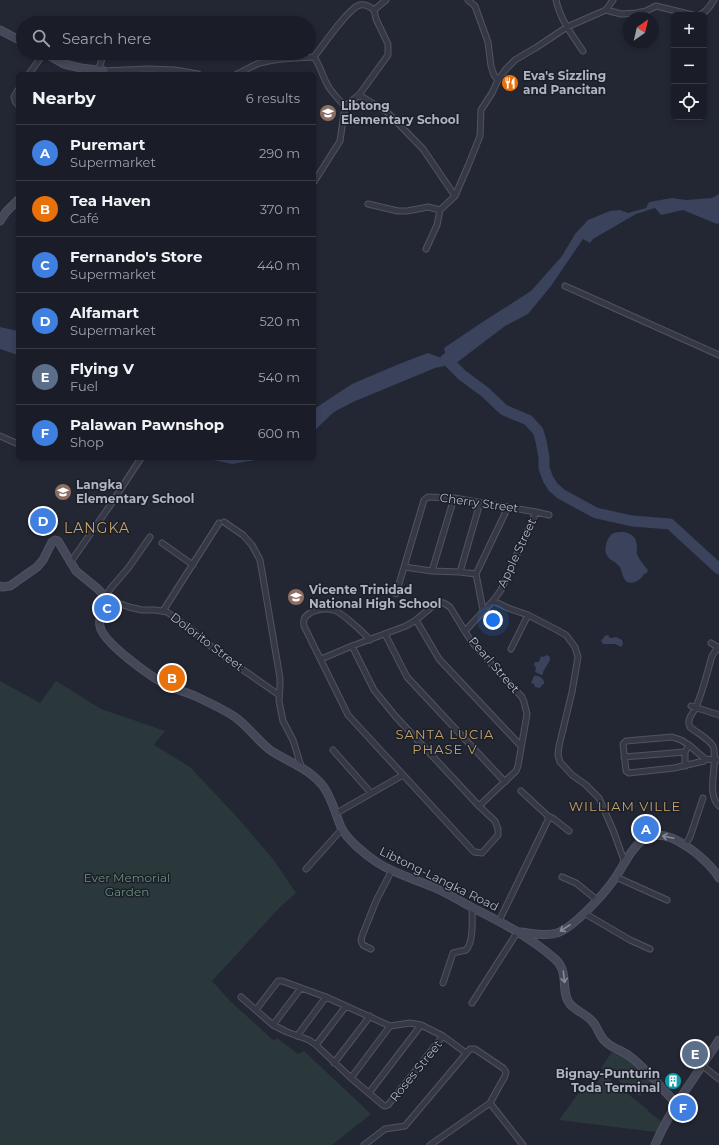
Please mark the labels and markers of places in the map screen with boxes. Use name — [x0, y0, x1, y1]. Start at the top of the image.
place label: Eva's Sizzling and Pancitan — [523, 68, 606, 97]
restaurant icon: Eva's Sizzling and Pancitan — [500, 73, 520, 93]
place label: Libtong Elementary School — [341, 98, 459, 127]
school or university icon: Libtong Elementary School — [318, 103, 338, 123]
place label: Langka Elementary School — [76, 477, 194, 506]
school or university icon: Langka Elementary School — [53, 482, 73, 502]
pin: D — [30, 506, 56, 536]
place label: Vicente Trinidad National High School — [308, 582, 441, 611]
school or university icon: Vicente Trinidad National High School — [286, 587, 306, 607]
pin: C — [94, 593, 120, 623]
pin: B — [159, 663, 185, 693]
pin: A — [633, 814, 659, 844]
pin: E — [682, 1039, 708, 1069]
place label: Bignay-Punturin Toda Terminal — [556, 1066, 660, 1095]
building icon: Bignay-Punturin Toda Terminal — [663, 1071, 683, 1091]
pin: F — [670, 1093, 696, 1123]

